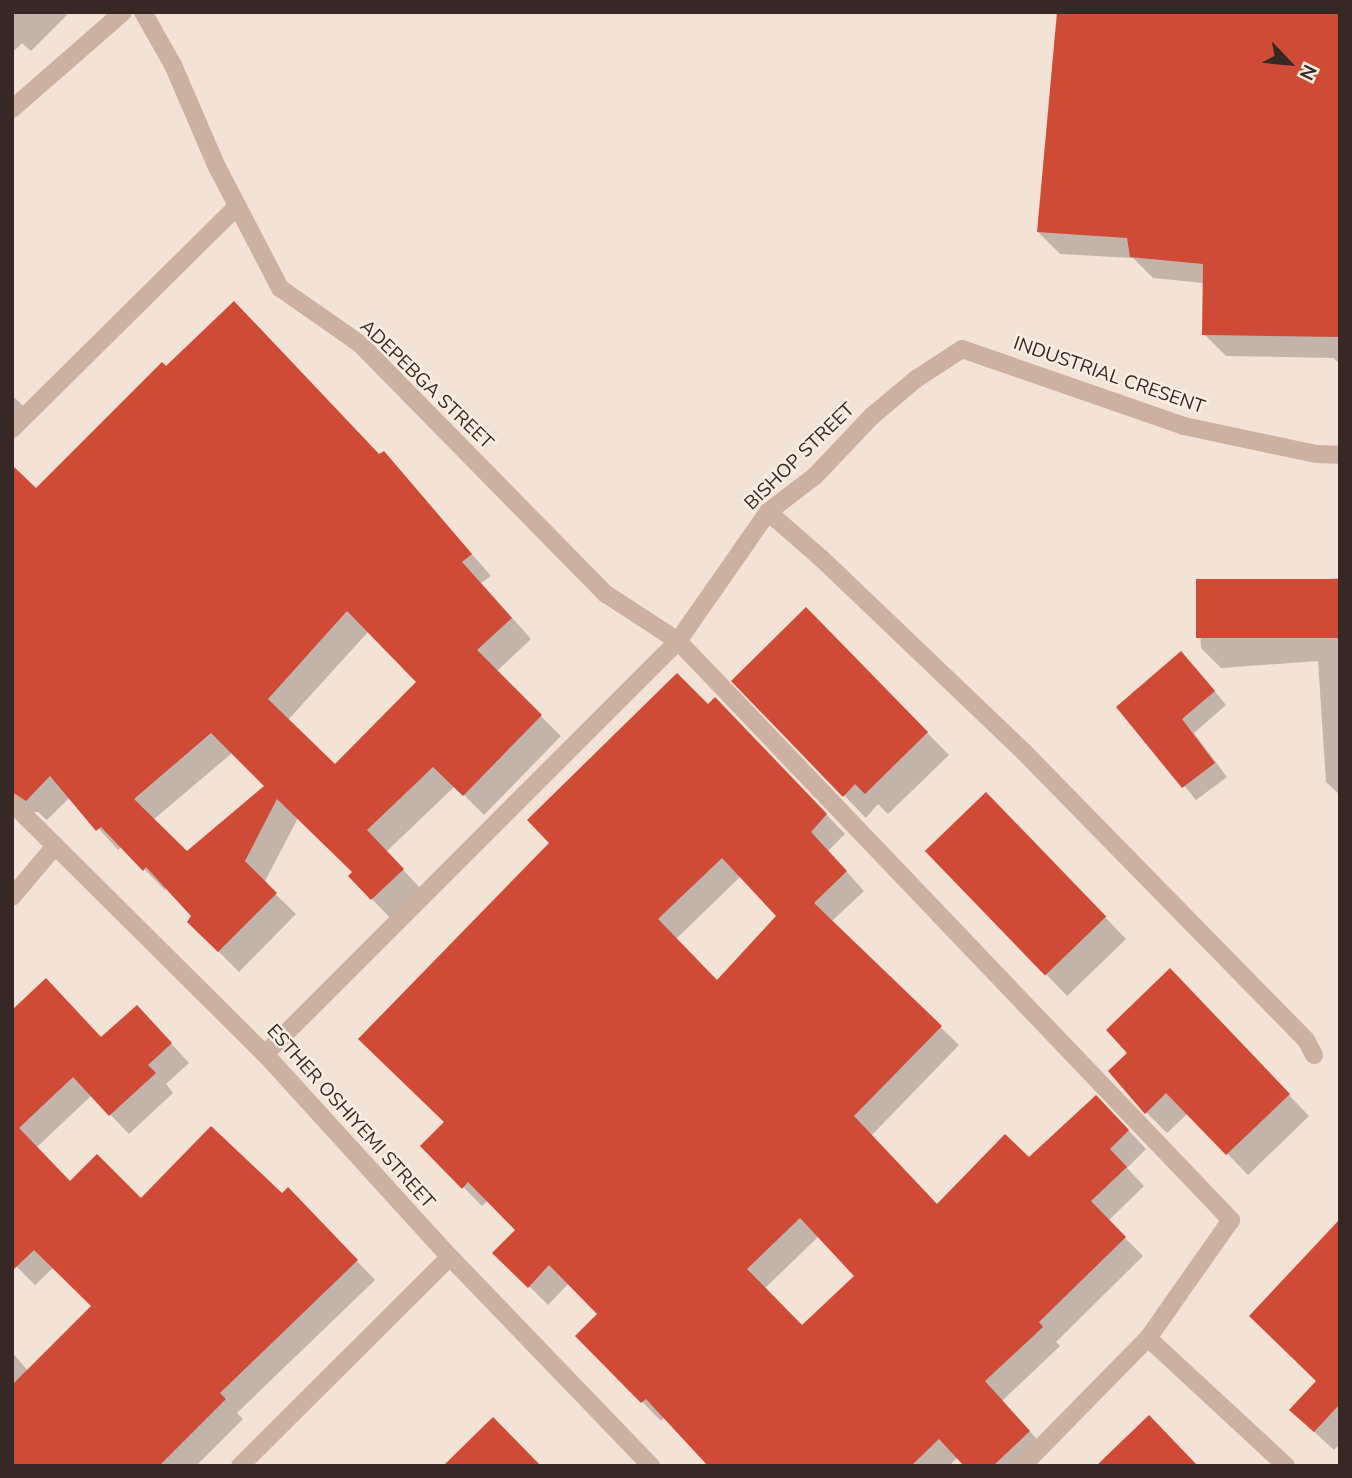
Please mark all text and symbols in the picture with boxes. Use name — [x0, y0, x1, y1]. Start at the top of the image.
north arrow — [1254, 28, 1324, 98]
text: N — [1293, 60, 1323, 84]
street label: ADEPEBGA STREET — [355, 316, 497, 454]
street label: INDUSTRIAL CRESENT — [1010, 333, 1208, 419]
street label: BISHOP STREET — [740, 399, 860, 515]
street label: ESTHER OSHIYEMI STREET — [261, 1020, 439, 1214]

